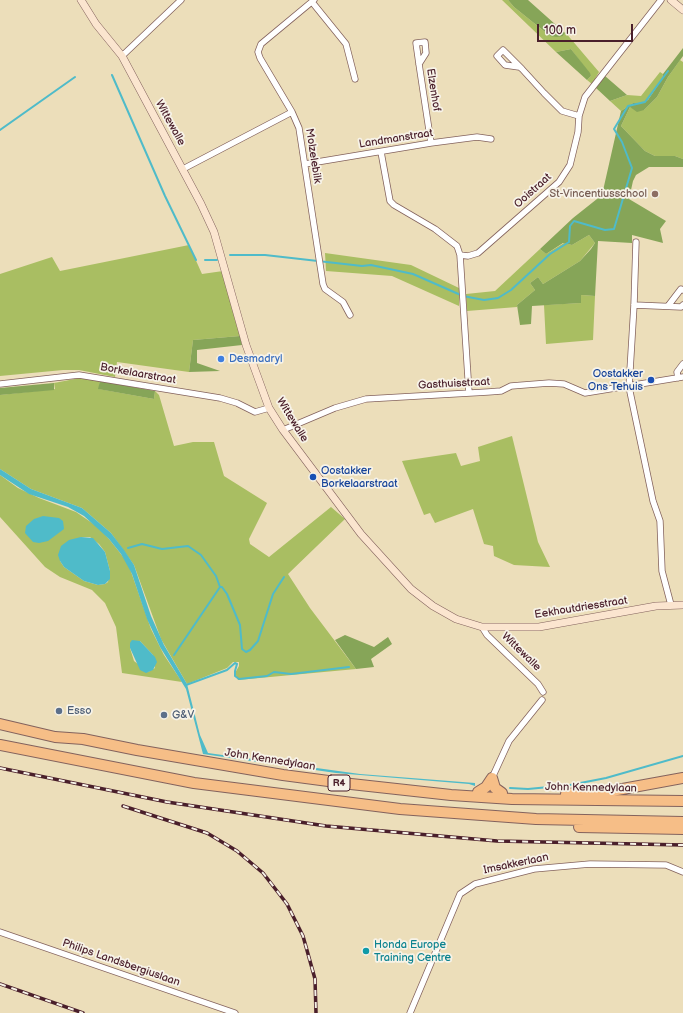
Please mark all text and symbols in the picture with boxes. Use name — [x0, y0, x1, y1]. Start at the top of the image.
scale bar — [539, 16, 635, 42]
text: 100 m — [544, 23, 576, 38]
street label: Elzenhof — [423, 68, 443, 112]
street label: Wittewalle — [152, 98, 188, 148]
street label: Landmanstraat — [358, 127, 434, 151]
street label: Molzelebilk — [302, 128, 324, 184]
street label: Ooistraat — [512, 171, 554, 211]
place label: St-Vincentiusschool — [550, 187, 647, 201]
marker: St-Vincentiusschool — [650, 189, 660, 199]
place label: Desmadryl — [229, 352, 282, 366]
marker: Desmadryl — [216, 354, 226, 364]
street label: Borkelaarstraat — [99, 361, 177, 387]
place label: Oostakker Ons Tehuis — [588, 367, 643, 393]
marker: Oostakker Ons Tehuis — [646, 375, 656, 385]
street label: Gasthuisstraat — [418, 376, 490, 392]
street label: Wittewalle — [273, 395, 311, 445]
place label: Oostakker Borkelaarstraat — [321, 464, 398, 490]
marker: Oostakker Borkelaarstraat — [308, 472, 318, 482]
street label: Eekhoutdriesstraat — [534, 594, 628, 622]
street label: Wittewalle — [498, 630, 544, 674]
place label: Esso — [67, 704, 91, 718]
marker: Esso — [54, 706, 64, 716]
place label: G&V — [172, 708, 194, 722]
marker: G&V — [159, 710, 169, 720]
street label: John Kennedylaan — [224, 746, 316, 774]
road number: R4 — [328, 775, 350, 791]
street label: John Kennedylaan — [545, 781, 637, 795]
street label: Imsakkerlaan — [482, 851, 550, 877]
street label: Philips Landsbergiuslaan — [60, 937, 182, 989]
place label: Honda Europe Training Centre — [374, 938, 451, 964]
marker: Honda Europe Training Centre — [361, 946, 371, 956]

